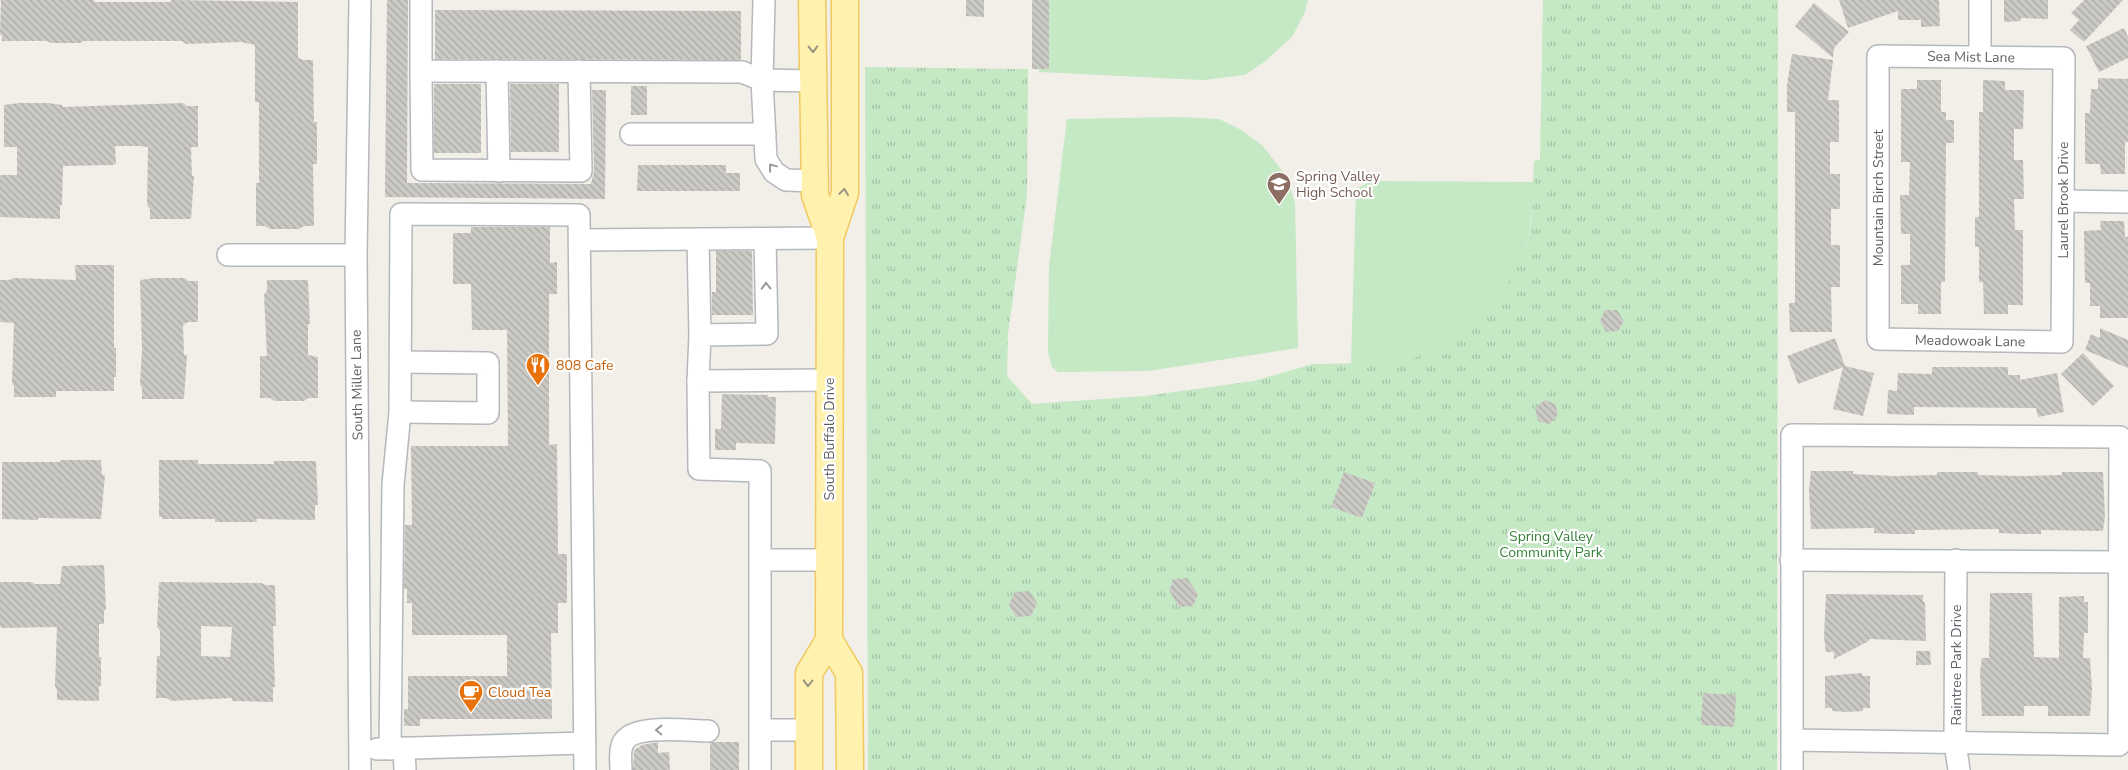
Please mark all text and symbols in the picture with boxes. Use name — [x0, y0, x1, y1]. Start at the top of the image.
one-way arrow — [807, 45, 818, 53]
street label: Sea Mist Lane — [1927, 47, 2015, 67]
street label: Mountain Birch Street — [1869, 130, 1888, 266]
street label: Laurel Brook Drive — [2054, 142, 2073, 258]
one-way arrow — [769, 163, 778, 173]
place label: Spring Valley High School — [1296, 167, 1381, 202]
school or university icon: Spring Valley High School — [1266, 171, 1292, 205]
one-way arrow — [838, 187, 849, 195]
one-way arrow — [761, 282, 771, 290]
street label: South Miller Lane — [347, 330, 367, 440]
street label: Meadowoak Lane — [1915, 331, 2025, 351]
restaurant icon: 808 Cafe — [525, 352, 551, 386]
place label: 808 Cafe — [556, 356, 613, 375]
street label: South Buffalo Drive — [820, 377, 839, 501]
park label: Spring Valley Community Park — [1499, 527, 1604, 562]
street label: Raintree Park Drive — [1947, 604, 1966, 726]
cafe icon: Cloud Tea — [458, 679, 484, 713]
one-way arrow — [803, 679, 814, 687]
place label: Cloud Tea — [488, 683, 551, 702]
one-way arrow — [655, 725, 663, 736]

